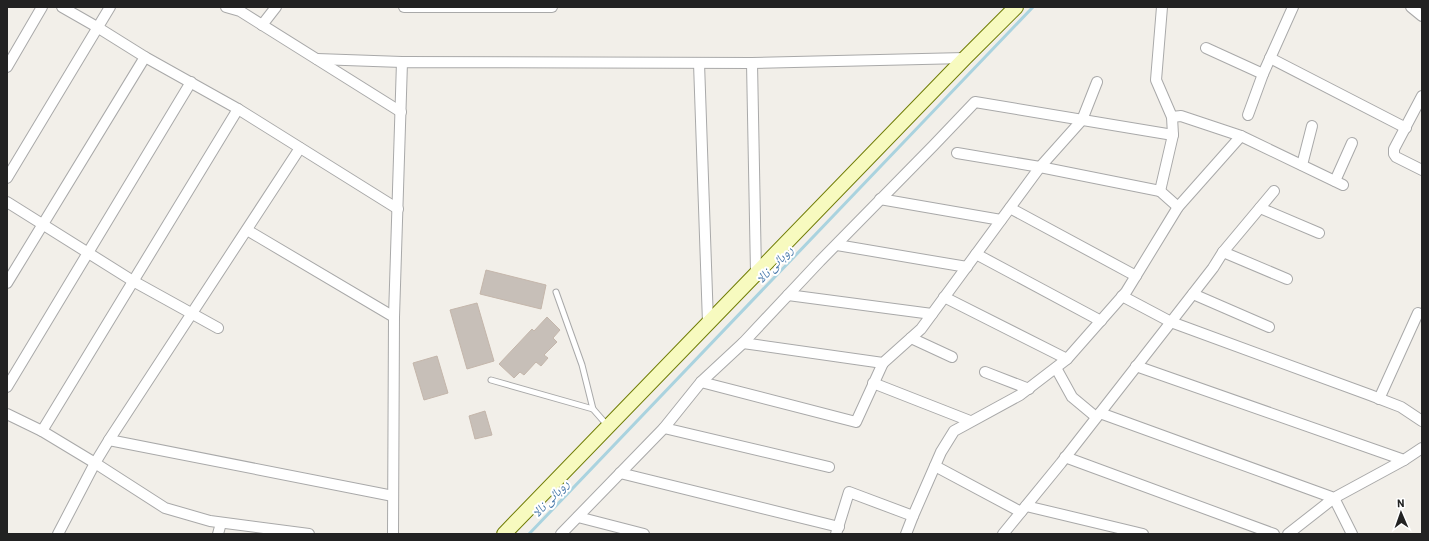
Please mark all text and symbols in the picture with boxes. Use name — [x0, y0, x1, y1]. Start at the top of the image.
water label: روہائی نالا — [752, 242, 797, 287]
water label: روہائی نالا — [528, 476, 573, 521]
north arrow — [1381, 493, 1421, 533]
text: N — [1397, 496, 1405, 509]

